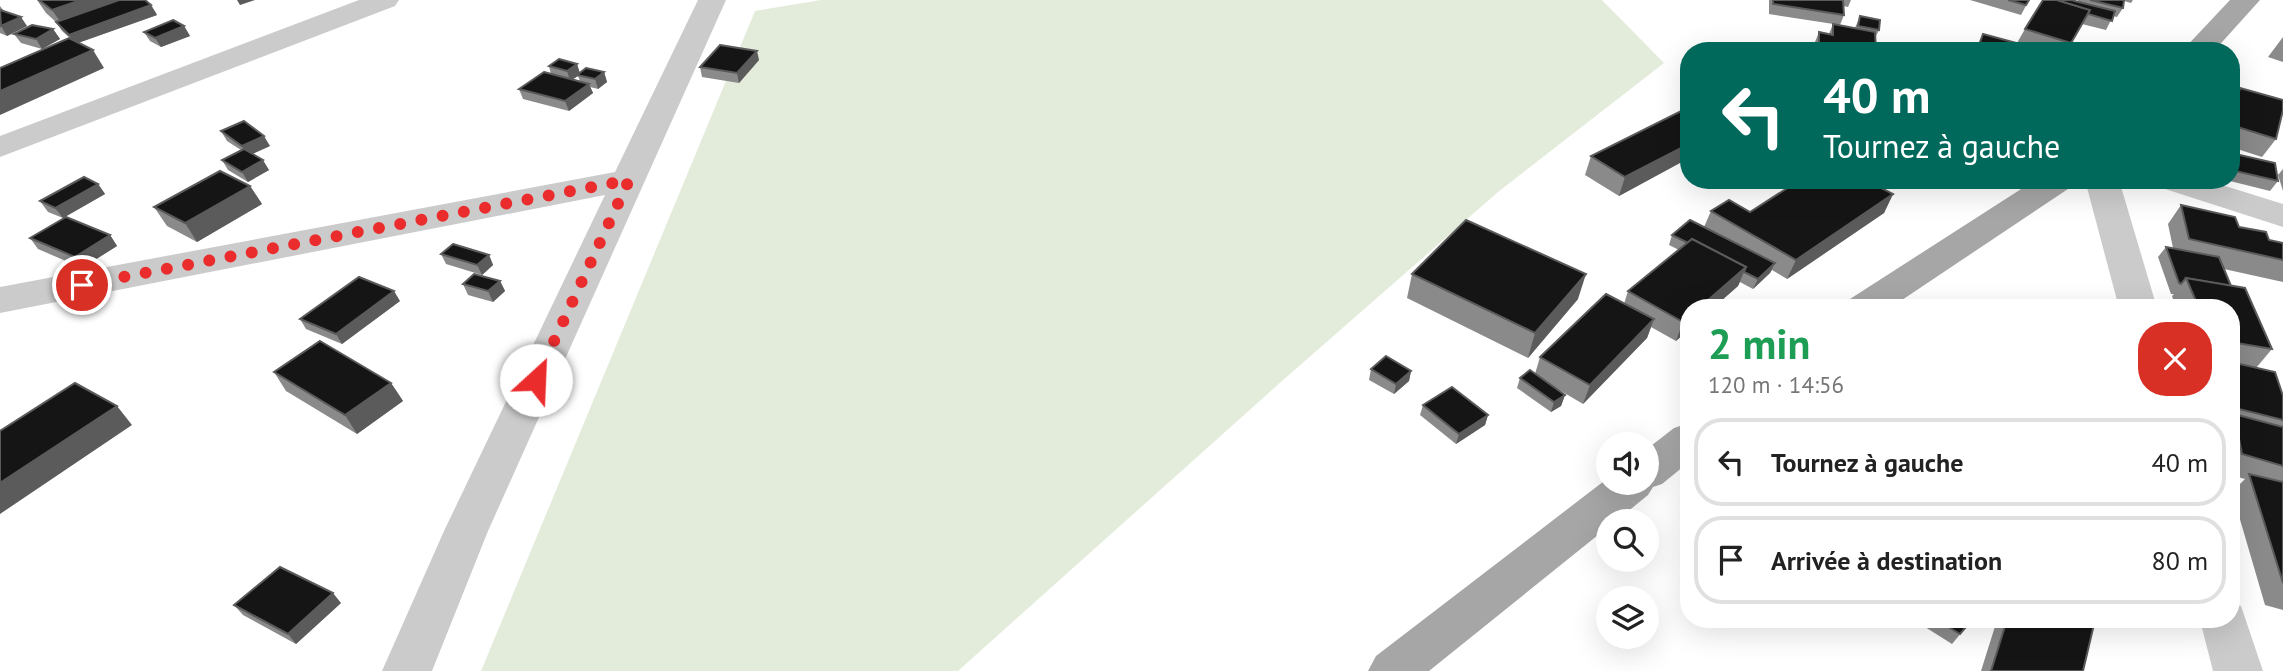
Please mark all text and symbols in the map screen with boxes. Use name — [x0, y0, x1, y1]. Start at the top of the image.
text: 40 m — [1823, 63, 1930, 127]
icon: left — [1708, 70, 1799, 161]
text: Tournez à gauche — [1823, 125, 2060, 167]
pin — [52, 255, 112, 315]
icon: arrive — [63, 266, 101, 304]
text: 2 min — [1708, 316, 1810, 371]
button: close — [2138, 322, 2212, 396]
position arrow — [499, 343, 573, 417]
text: 120 m · 14:56 — [1708, 370, 1844, 399]
map controls — [1596, 432, 1659, 649]
button: sound — [1596, 432, 1659, 495]
icon: left — [1712, 443, 1750, 481]
text: Tournez à gauche — [1771, 446, 1963, 479]
text: 40 m — [2152, 446, 2208, 479]
button: search — [1596, 509, 1659, 572]
icon: arrive — [1712, 541, 1750, 579]
text: Arrivée à destination — [1771, 544, 2002, 577]
text: 80 m — [2152, 544, 2208, 577]
button: layers — [1596, 586, 1659, 649]

